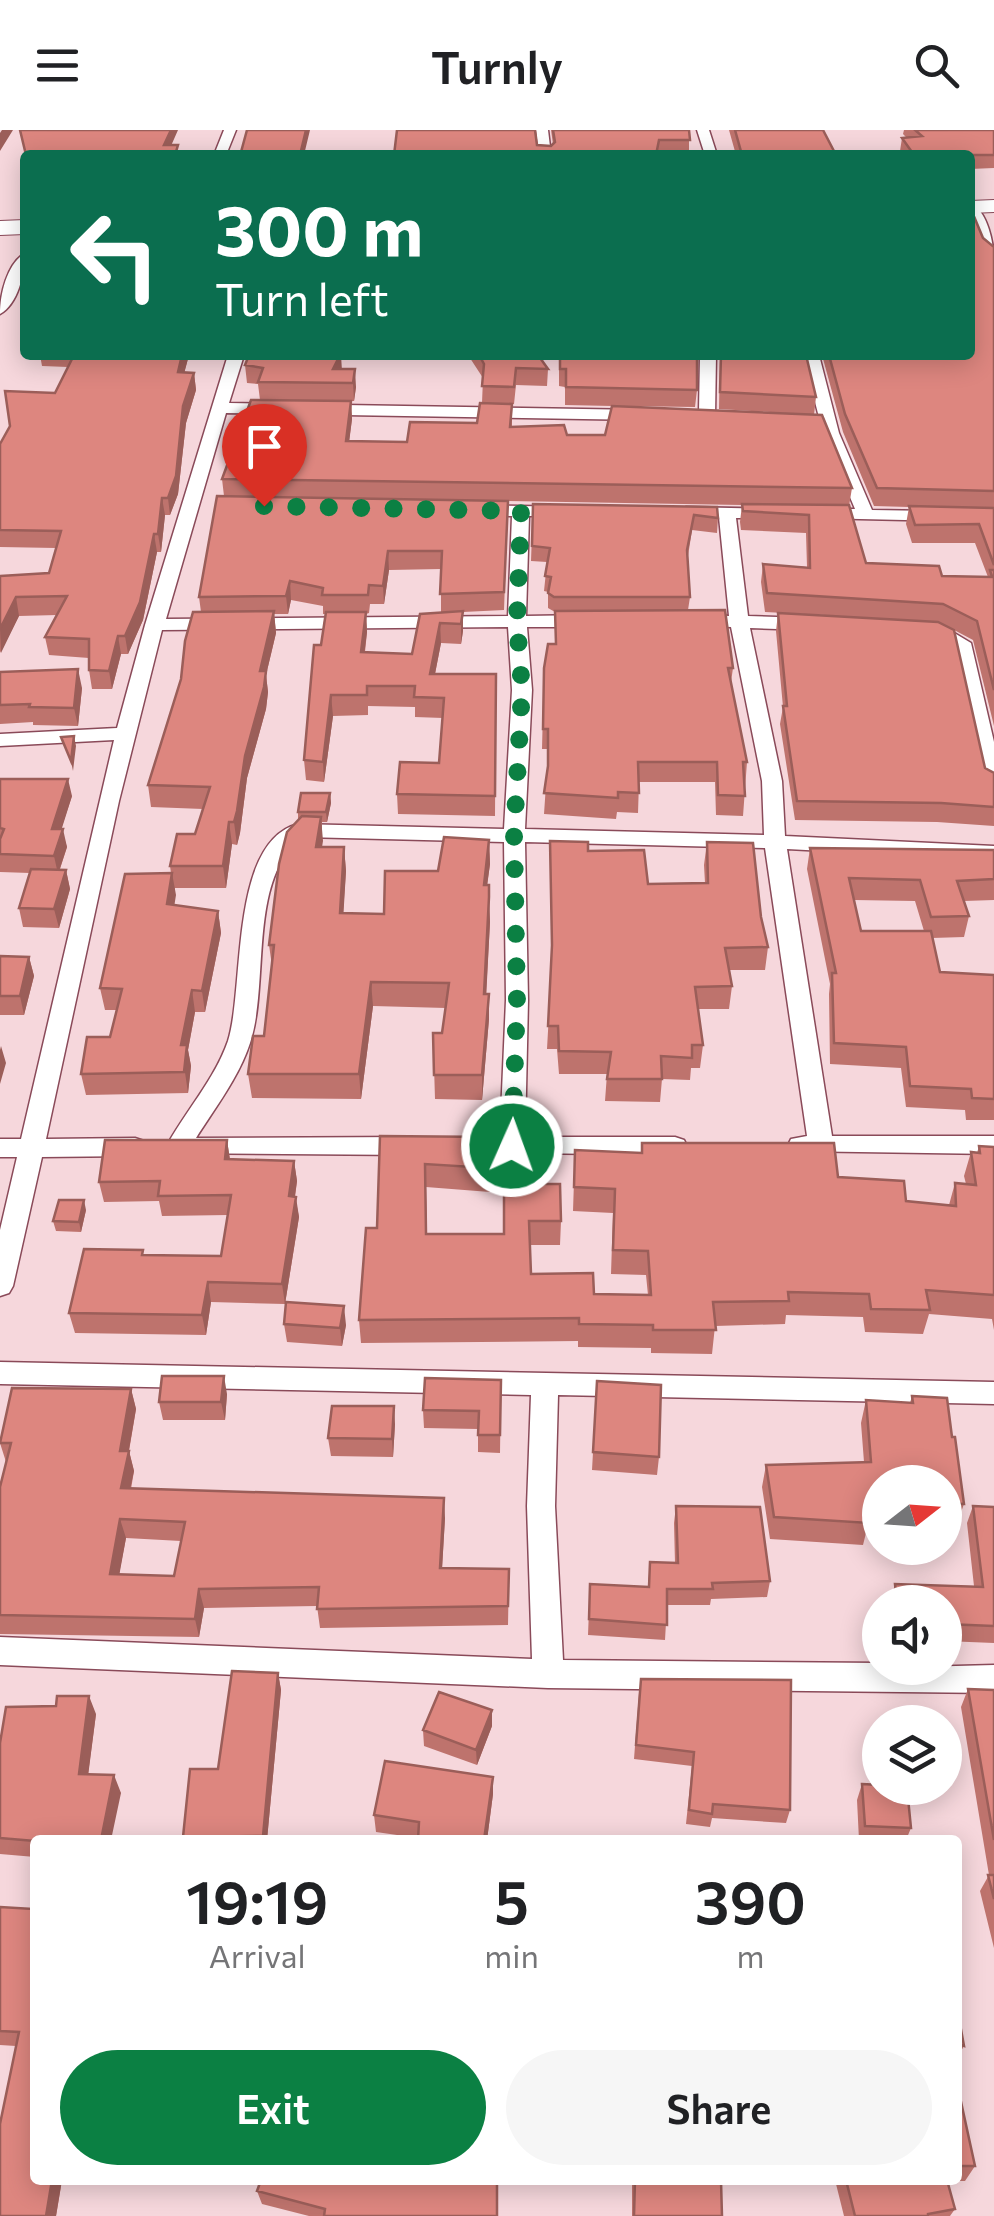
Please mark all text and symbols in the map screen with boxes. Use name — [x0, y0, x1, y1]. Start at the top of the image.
icon: menu — [30, 38, 85, 93]
text: Turnly — [431, 38, 563, 93]
icon: search — [909, 38, 964, 93]
text: 300 m — [215, 185, 423, 270]
icon: left — [50, 190, 180, 320]
text: Turn left — [215, 270, 389, 325]
pin — [222, 404, 307, 507]
icon: arrive — [237, 419, 292, 474]
position arrow — [460, 1094, 564, 1198]
north arrow — [862, 1465, 962, 1565]
map controls — [862, 1465, 962, 1805]
button: sound — [862, 1585, 962, 1685]
button: layers — [862, 1705, 962, 1805]
text: 19:19 — [186, 1863, 328, 1936]
text: 5 — [494, 1863, 529, 1936]
text: 390 — [695, 1863, 806, 1936]
text: Arrival — [209, 1935, 306, 1975]
text: min — [484, 1935, 539, 1975]
text: m — [736, 1935, 764, 1975]
button: Exit — [60, 2050, 486, 2165]
button: Share — [506, 2050, 932, 2165]

